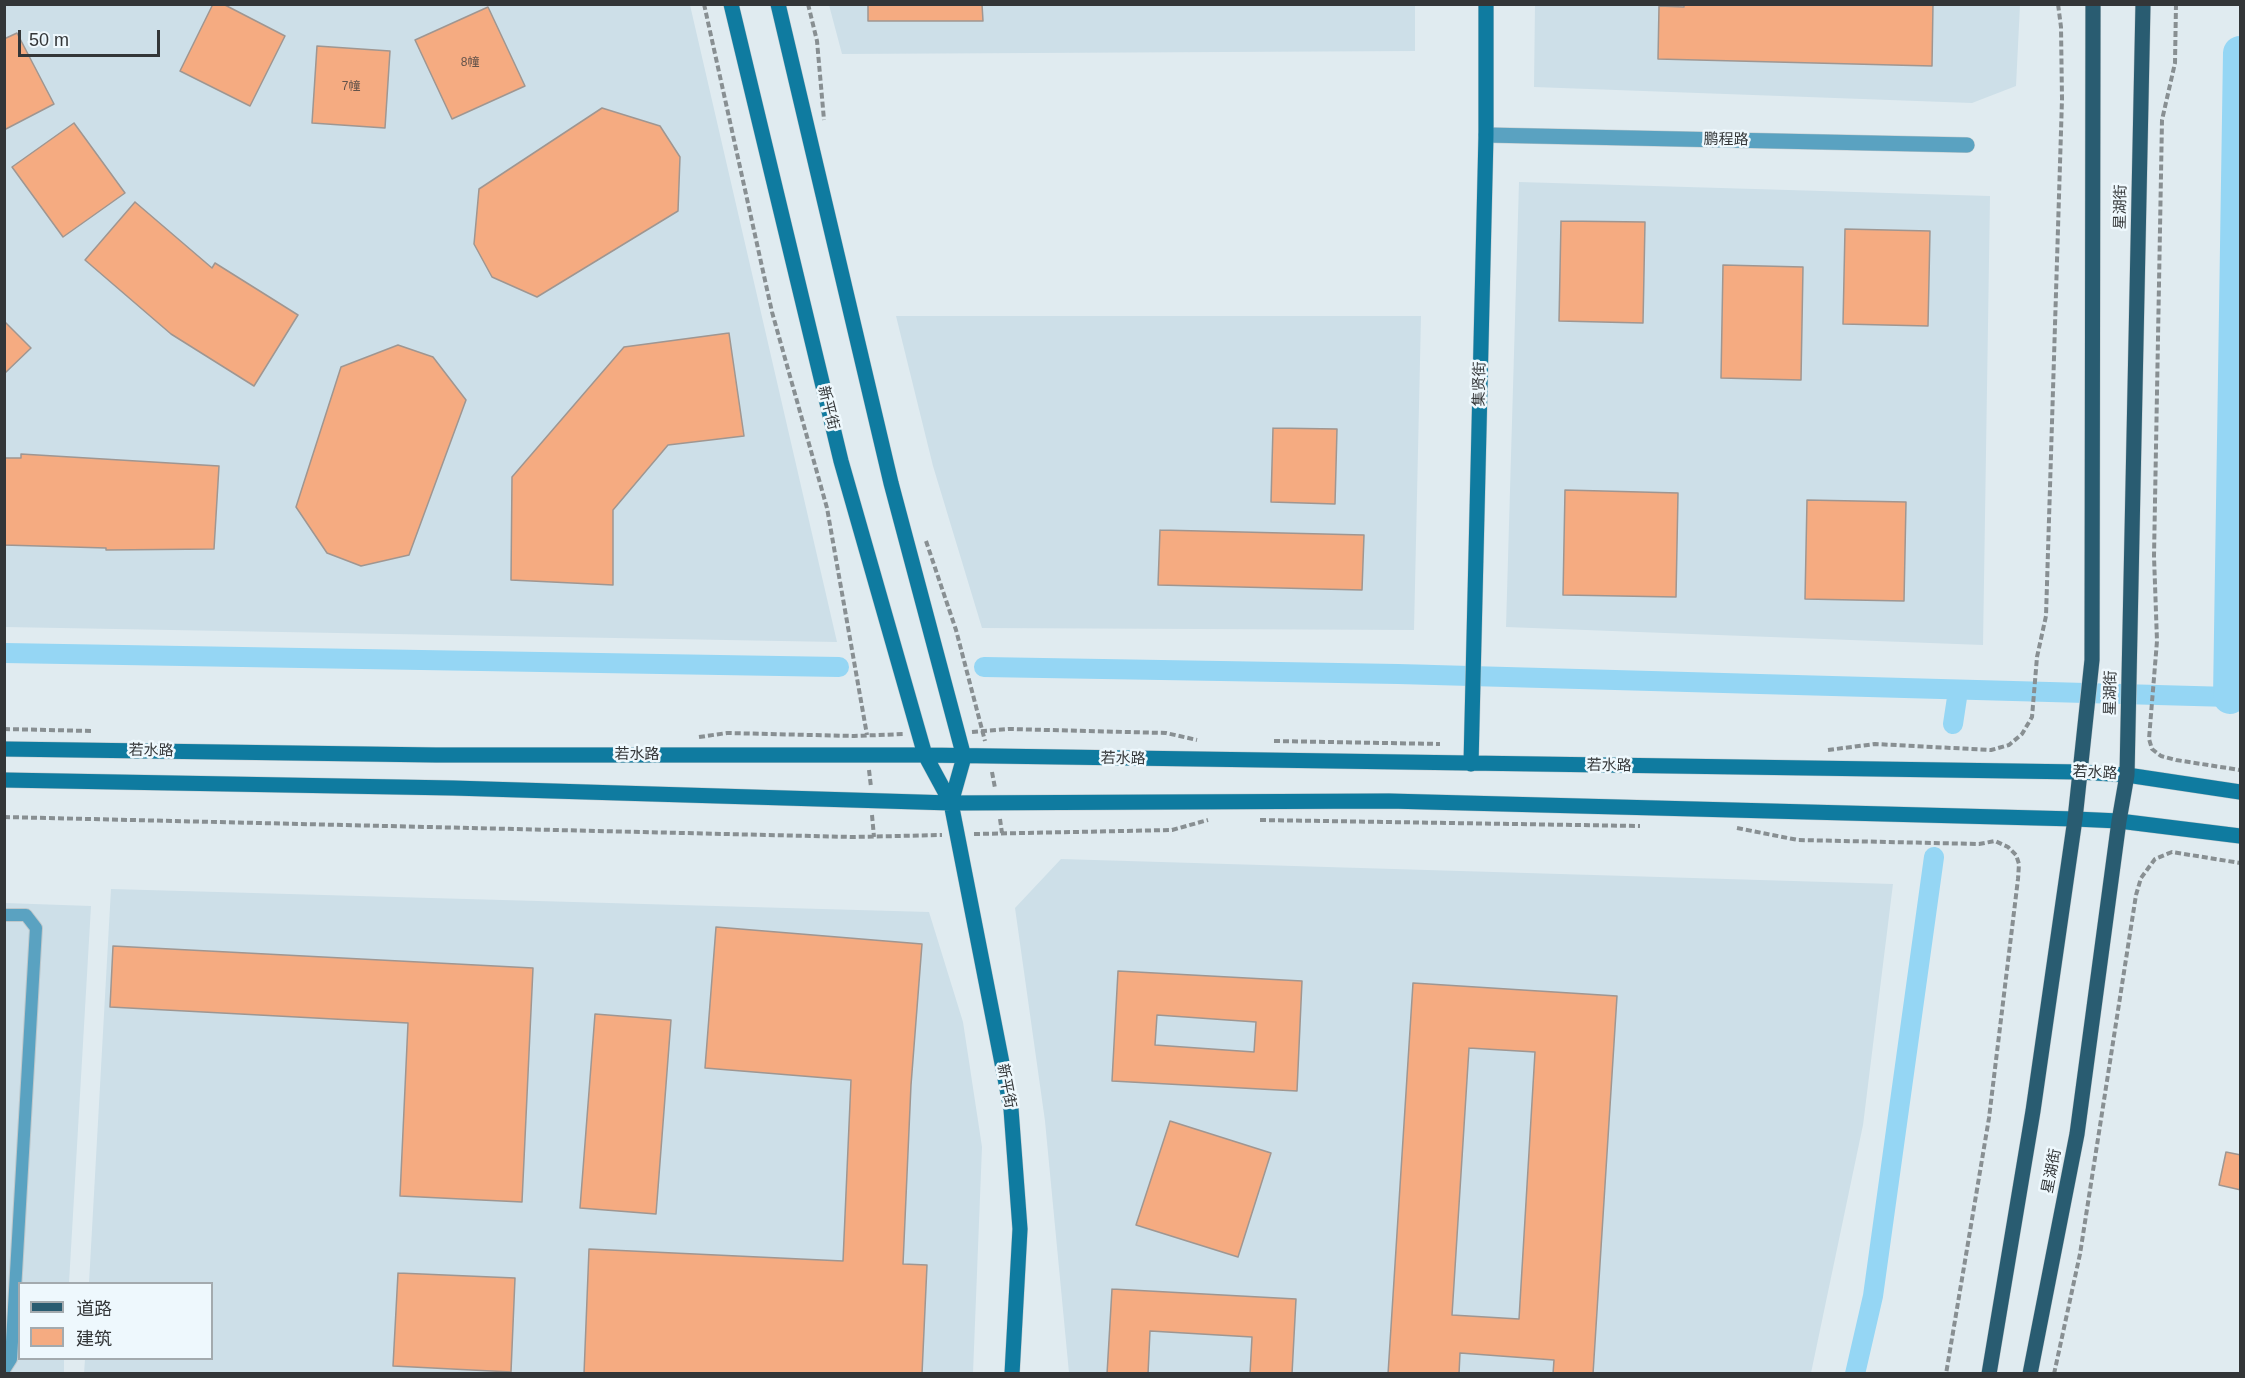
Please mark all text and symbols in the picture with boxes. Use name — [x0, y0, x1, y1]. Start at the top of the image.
scale bar — [21, 18, 164, 56]
text: 50 m — [29, 30, 69, 50]
house number: 8幢 — [461, 56, 479, 70]
house number: 7幢 — [342, 80, 360, 94]
street label: 鹏程路 — [1703, 131, 1749, 149]
street label: 星湖街 — [2112, 184, 2130, 230]
street label: 集贤街 — [1471, 361, 1489, 407]
street label: 新平街 — [814, 384, 842, 432]
street label: 星湖街 — [2102, 670, 2120, 716]
street label: 若水路 — [128, 742, 174, 760]
street label: 若水路 — [615, 746, 659, 764]
street label: 若水路 — [1100, 750, 1146, 768]
street label: 若水路 — [1586, 757, 1632, 775]
street label: 若水路 — [2072, 763, 2118, 783]
street label: 新平街 — [993, 1062, 1019, 1110]
street label: 星湖街 — [2039, 1147, 2065, 1195]
legend — [18, 1282, 213, 1360]
text: 道路 — [76, 1299, 112, 1319]
text: 建筑 — [76, 1329, 112, 1349]

